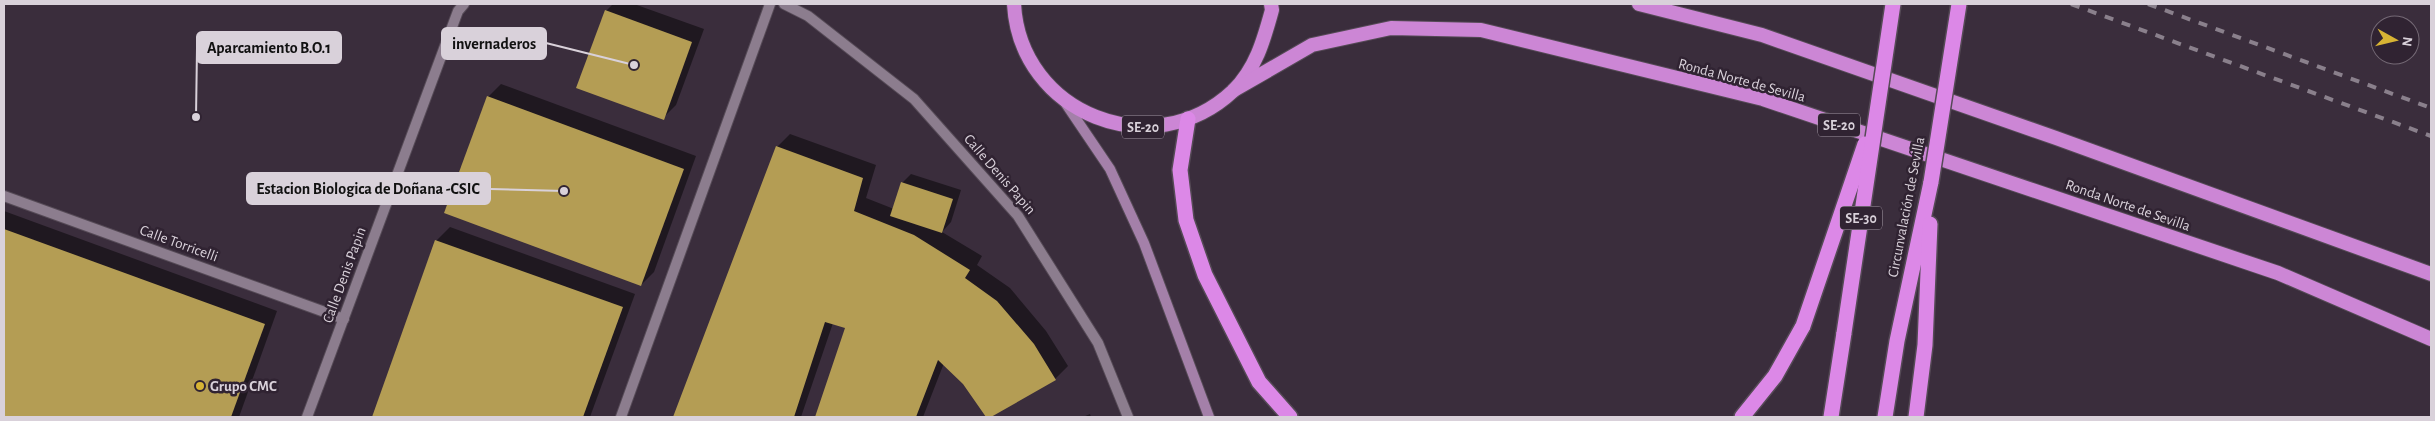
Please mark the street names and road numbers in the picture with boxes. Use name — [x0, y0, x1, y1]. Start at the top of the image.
street label: Ronda Norte de Sevilla — [1677, 56, 1807, 105]
road number: SE-20 — [1818, 114, 1860, 136]
road number: SE-20 — [1122, 115, 1164, 138]
street label: Calle Denis Papin — [961, 131, 1038, 217]
street label: Circunvalación de Sevilla — [1886, 136, 1927, 279]
street label: Ronda Norte de Sevilla — [2063, 177, 2192, 234]
road number: SE-30 — [1840, 207, 1882, 230]
street label: Calle Torricelli — [138, 222, 220, 265]
street label: Calle Denis Papin — [320, 225, 369, 325]

